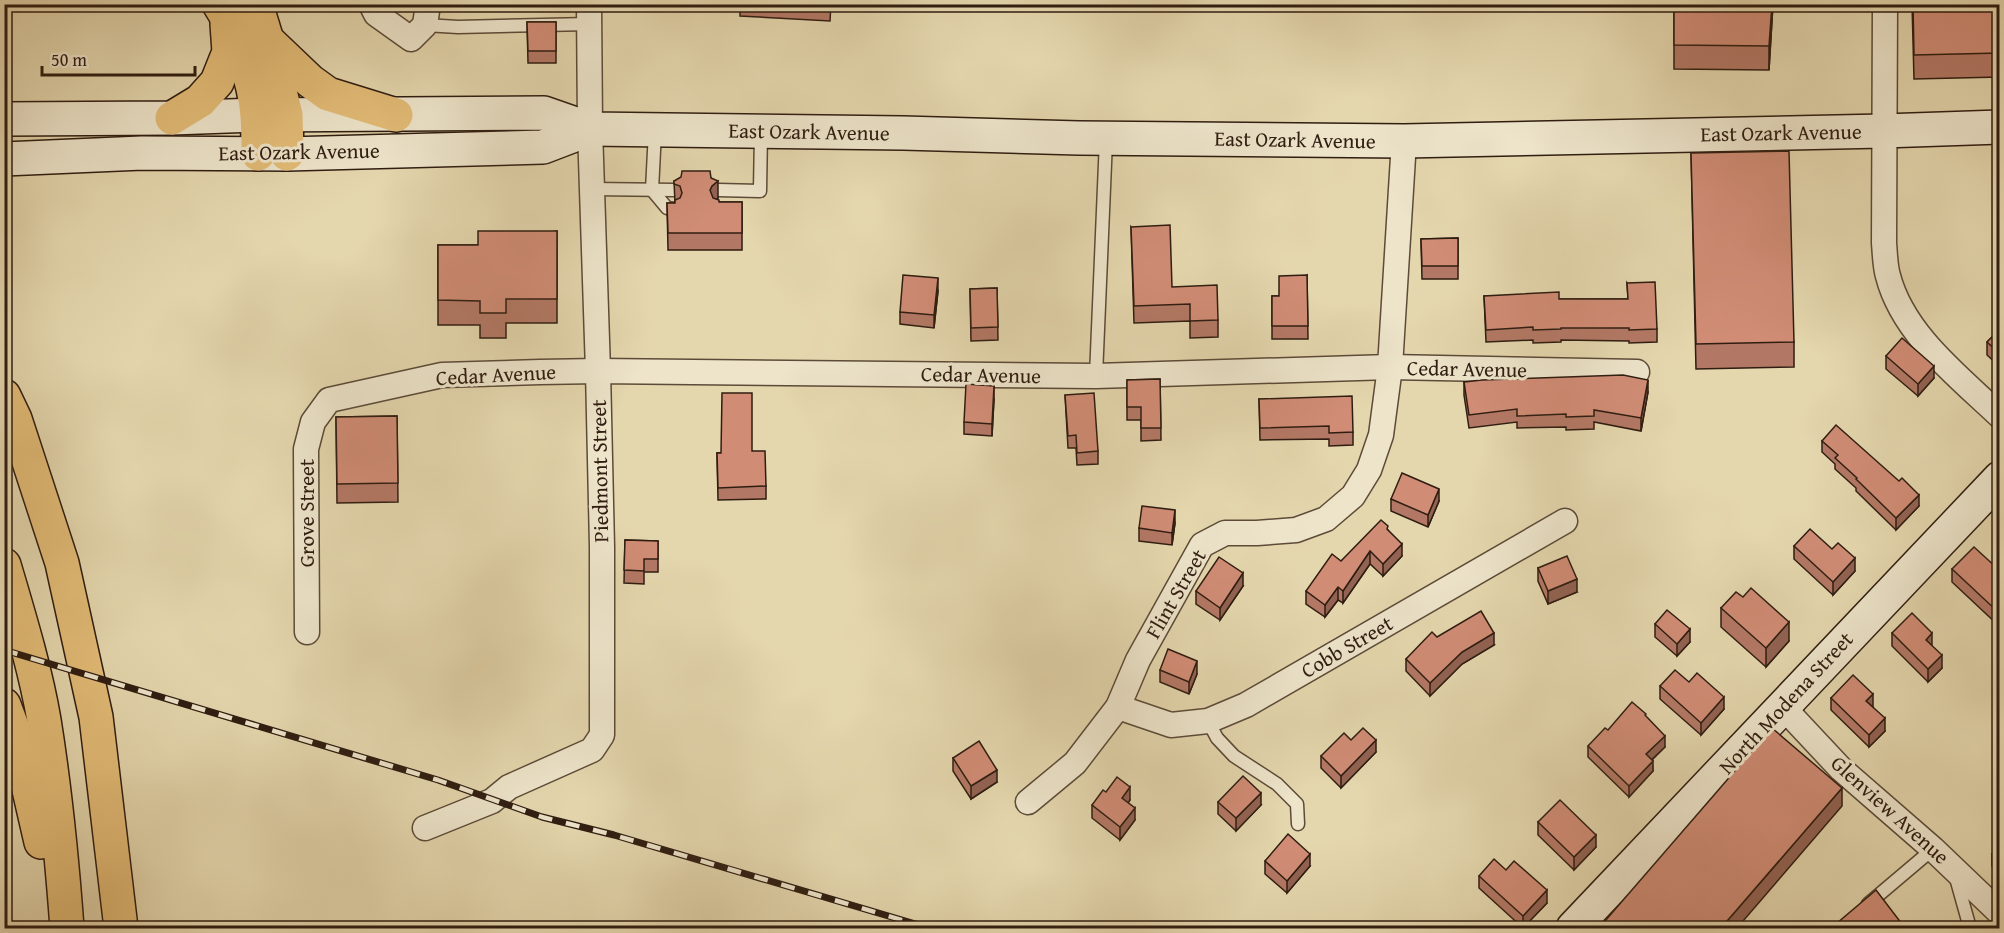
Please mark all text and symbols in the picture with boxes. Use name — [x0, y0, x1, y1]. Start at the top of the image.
scale bar — [42, 39, 195, 77]
text: 50 m — [51, 46, 87, 73]
street label: East Ozark Avenue — [728, 115, 890, 148]
street label: East Ozark Avenue — [1700, 116, 1862, 149]
street label: East Ozark Avenue — [1214, 123, 1376, 156]
street label: East Ozark Avenue — [218, 135, 380, 168]
street label: Cedar Avenue — [1407, 352, 1528, 385]
street label: Cedar Avenue — [435, 356, 557, 393]
street label: Cedar Avenue — [921, 358, 1042, 391]
street label: Piedmont Street — [583, 399, 616, 543]
street label: Grove Street — [291, 458, 322, 567]
street label: Flint Street — [1137, 543, 1214, 644]
street label: Cobb Street — [1295, 607, 1399, 685]
street label: North Modena Street — [1711, 624, 1861, 781]
street label: Glenview Avenue — [1824, 748, 1957, 871]

